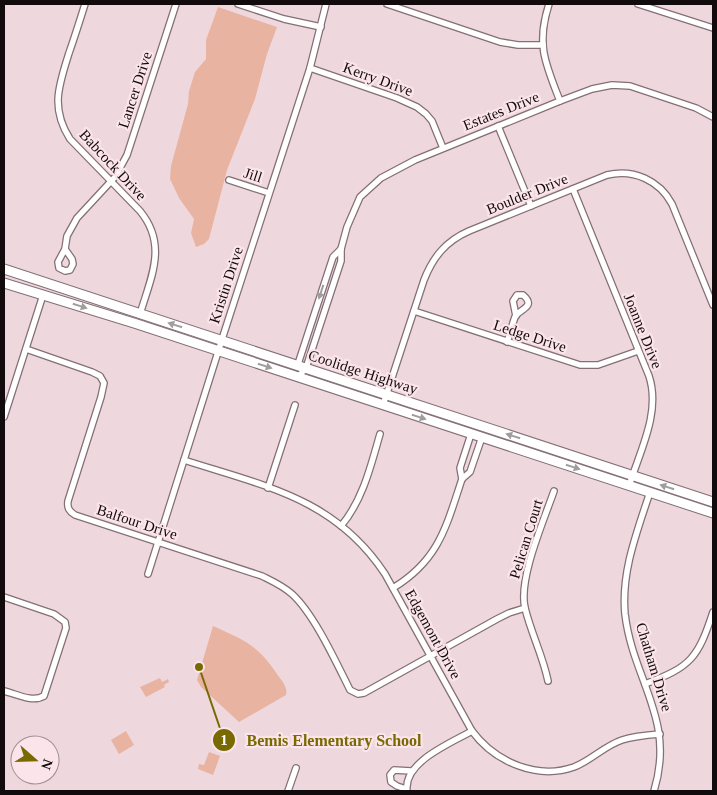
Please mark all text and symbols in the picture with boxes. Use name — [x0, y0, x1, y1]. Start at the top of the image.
street label: Lancer Drive — [115, 49, 155, 130]
street label: Kerry Drive — [341, 59, 415, 99]
street label: Estates Drive — [461, 88, 542, 133]
street label: Babcock Drive — [76, 126, 150, 204]
street label: Jill — [242, 165, 264, 185]
street label: Boulder Drive — [484, 170, 570, 218]
street label: Kristin Drive — [206, 244, 246, 325]
one-way arrow — [317, 285, 325, 300]
street label: Joanne Drive — [621, 291, 665, 371]
one-way arrow — [72, 303, 87, 311]
street label: Ledge Drive — [492, 317, 569, 355]
one-way arrow — [168, 321, 183, 329]
street label: Coolidge Highway — [306, 347, 420, 397]
one-way arrow — [257, 363, 272, 370]
one-way arrow — [412, 413, 427, 421]
one-way arrow — [505, 432, 520, 439]
one-way arrow — [566, 464, 581, 472]
one-way arrow — [659, 482, 674, 490]
street label: Pelican Court — [506, 497, 546, 581]
street label: Balfour Drive — [95, 501, 180, 543]
street label: Edgemont Drive — [402, 587, 464, 682]
street label: Chatham Drive — [633, 621, 675, 714]
callout: Bemis Elementary School — [211, 724, 431, 755]
text: 1 — [220, 732, 228, 748]
text: Bemis Elementary School — [246, 732, 422, 750]
north arrow — [10, 735, 60, 785]
text: N — [38, 757, 56, 772]

